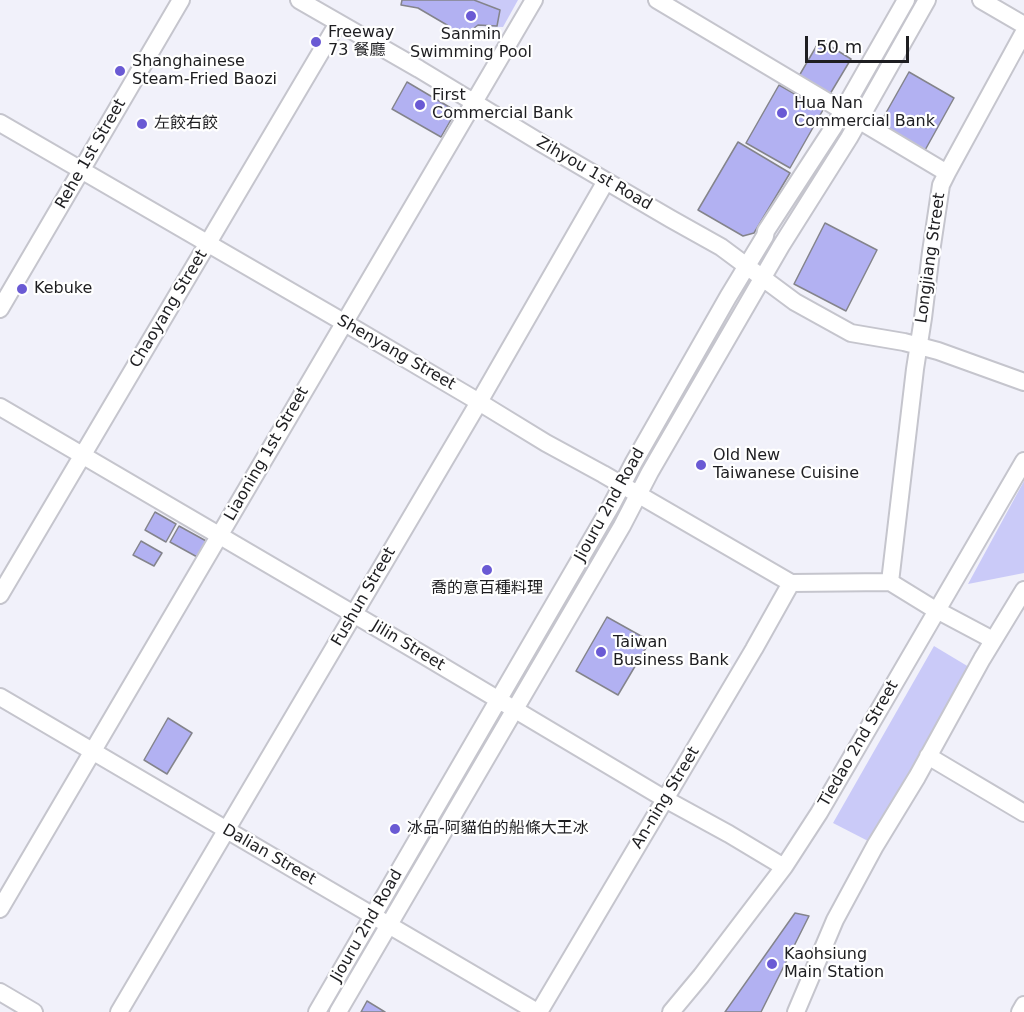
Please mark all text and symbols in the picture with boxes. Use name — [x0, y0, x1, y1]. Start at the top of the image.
marker: Sanmin Swimming Pool — [464, 9, 478, 23]
place label: Freeway 73 餐廳 — [328, 23, 394, 61]
scale bar — [808, 24, 912, 62]
place label: Sanmin Swimming Pool — [410, 25, 532, 63]
marker: Freeway 73 餐廳 — [309, 35, 323, 49]
text: 50 m — [816, 36, 862, 57]
place label: Shanghainese Steam-Fried Baozi — [132, 52, 277, 90]
marker: Shanghainese Steam-Fried Baozi — [113, 64, 127, 78]
place label: First Commercial Bank — [432, 86, 573, 124]
place label: Hua Nan Commercial Bank — [794, 94, 935, 132]
street label: Rehe 1st Street — [52, 96, 130, 212]
marker: First Commercial Bank — [413, 98, 427, 112]
marker: Hua Nan Commercial Bank — [775, 106, 789, 120]
place label: 左餃右餃 — [154, 114, 218, 134]
marker: 左餃右餃 — [135, 117, 149, 131]
street label: Zihyou 1st Road — [533, 133, 655, 215]
street label: Longjiang Street — [912, 192, 950, 324]
street label: Chaoyang Street — [126, 247, 212, 371]
place label: Kebuke — [34, 279, 92, 299]
marker: Kebuke — [15, 282, 29, 296]
street label: Shenyang Street — [333, 311, 459, 395]
street label: Liaoning 1st Street — [221, 384, 313, 524]
street label: Jiouru 2nd Road — [571, 445, 649, 565]
place label: Old New Taiwanese Cuisine — [713, 446, 859, 484]
marker: Old New Taiwanese Cuisine — [694, 458, 708, 472]
street label: Fushun Street — [328, 544, 400, 650]
marker: 喬的意百種料理 — [480, 563, 494, 577]
place label: 喬的意百種料理 — [431, 579, 543, 599]
street label: Jilin Street — [368, 617, 448, 675]
place label: Taiwan Business Bank — [613, 633, 729, 671]
marker: Taiwan Business Bank — [594, 645, 608, 659]
street label: Tiedao 2nd Street — [815, 677, 903, 811]
street label: An-ning Street — [628, 744, 704, 852]
place label: 冰品-阿貓伯的船條大王冰 — [407, 819, 589, 839]
street label: Dalian Street — [219, 821, 319, 889]
marker: 冰品-阿貓伯的船條大王冰 — [388, 822, 402, 836]
street label: Jiouru 2nd Road — [327, 866, 407, 986]
place label: Kaohsiung Main Station — [784, 945, 884, 983]
marker: Kaohsiung Main Station — [765, 957, 779, 971]

